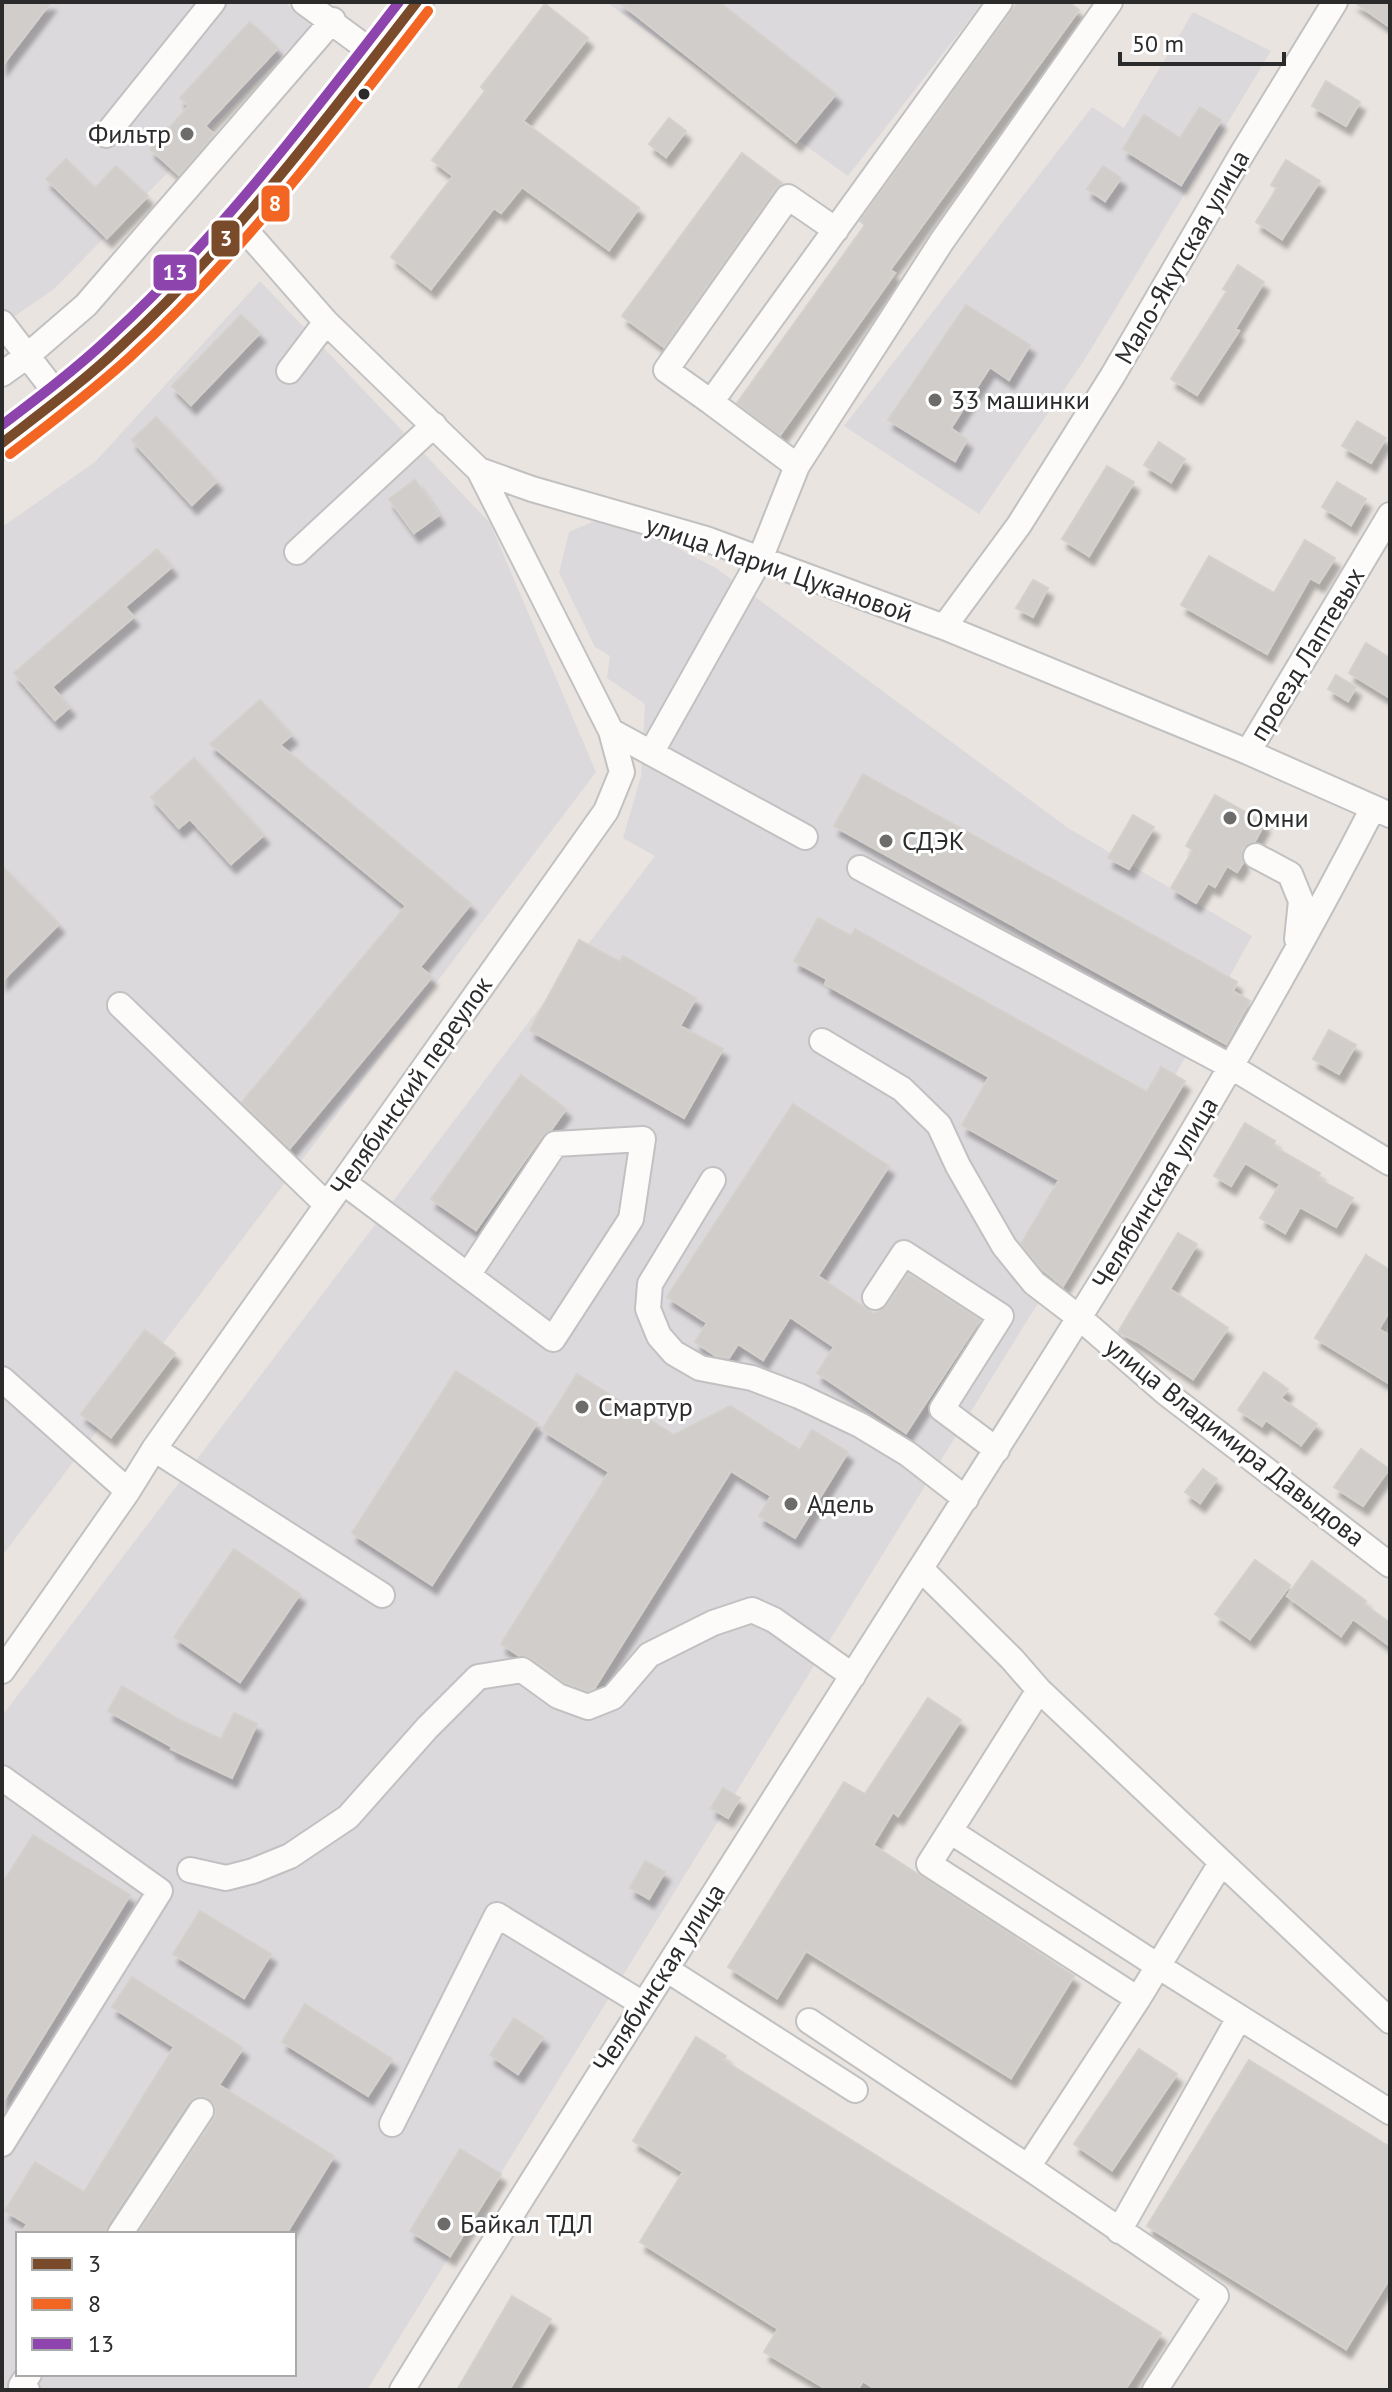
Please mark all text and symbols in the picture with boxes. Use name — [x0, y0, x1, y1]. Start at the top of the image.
scale bar — [1120, 16, 1284, 66]
text: 50 m — [1132, 28, 1184, 59]
unlabelled marker — [356, 86, 372, 102]
place label: Фильтр — [88, 117, 171, 150]
marker: Фильтр — [178, 125, 196, 143]
street label: Мало-Якутская улица — [1107, 144, 1256, 370]
line badge: 8 — [260, 184, 291, 223]
text: 8 — [269, 189, 281, 217]
line badge: 3 — [210, 219, 241, 258]
text: 3 — [220, 224, 232, 252]
line badge: 13 — [152, 253, 198, 292]
text: 13 — [163, 258, 187, 286]
place label: 33 машинки — [951, 383, 1090, 416]
marker: 33 машинки — [926, 391, 944, 409]
street label: улица Марии Цукановой — [642, 507, 917, 630]
street label: проезд Лаптевых — [1242, 561, 1371, 747]
place label: Омни — [1246, 801, 1309, 834]
marker: Омни — [1221, 809, 1239, 827]
place label: СДЭК — [902, 824, 965, 857]
marker: СДЭК — [877, 832, 895, 850]
street label: Челябинский переулок — [322, 969, 499, 1202]
street label: Челябинская улица — [1084, 1091, 1225, 1295]
street label: улица Владимира Давыдова — [1099, 1330, 1372, 1553]
place label: Смартур — [598, 1390, 693, 1423]
marker: Смартур — [573, 1398, 591, 1416]
place label: Адель — [807, 1487, 874, 1520]
marker: Адель — [782, 1495, 800, 1513]
street label: Челябинская улица — [585, 1877, 732, 2078]
place label: Байкал ТДЛ — [460, 2207, 593, 2240]
marker: Байкал ТДЛ — [435, 2215, 453, 2233]
legend — [16, 2232, 296, 2376]
text: 3 — [88, 2248, 101, 2279]
text: 8 — [88, 2288, 101, 2319]
text: 13 — [88, 2328, 114, 2359]

